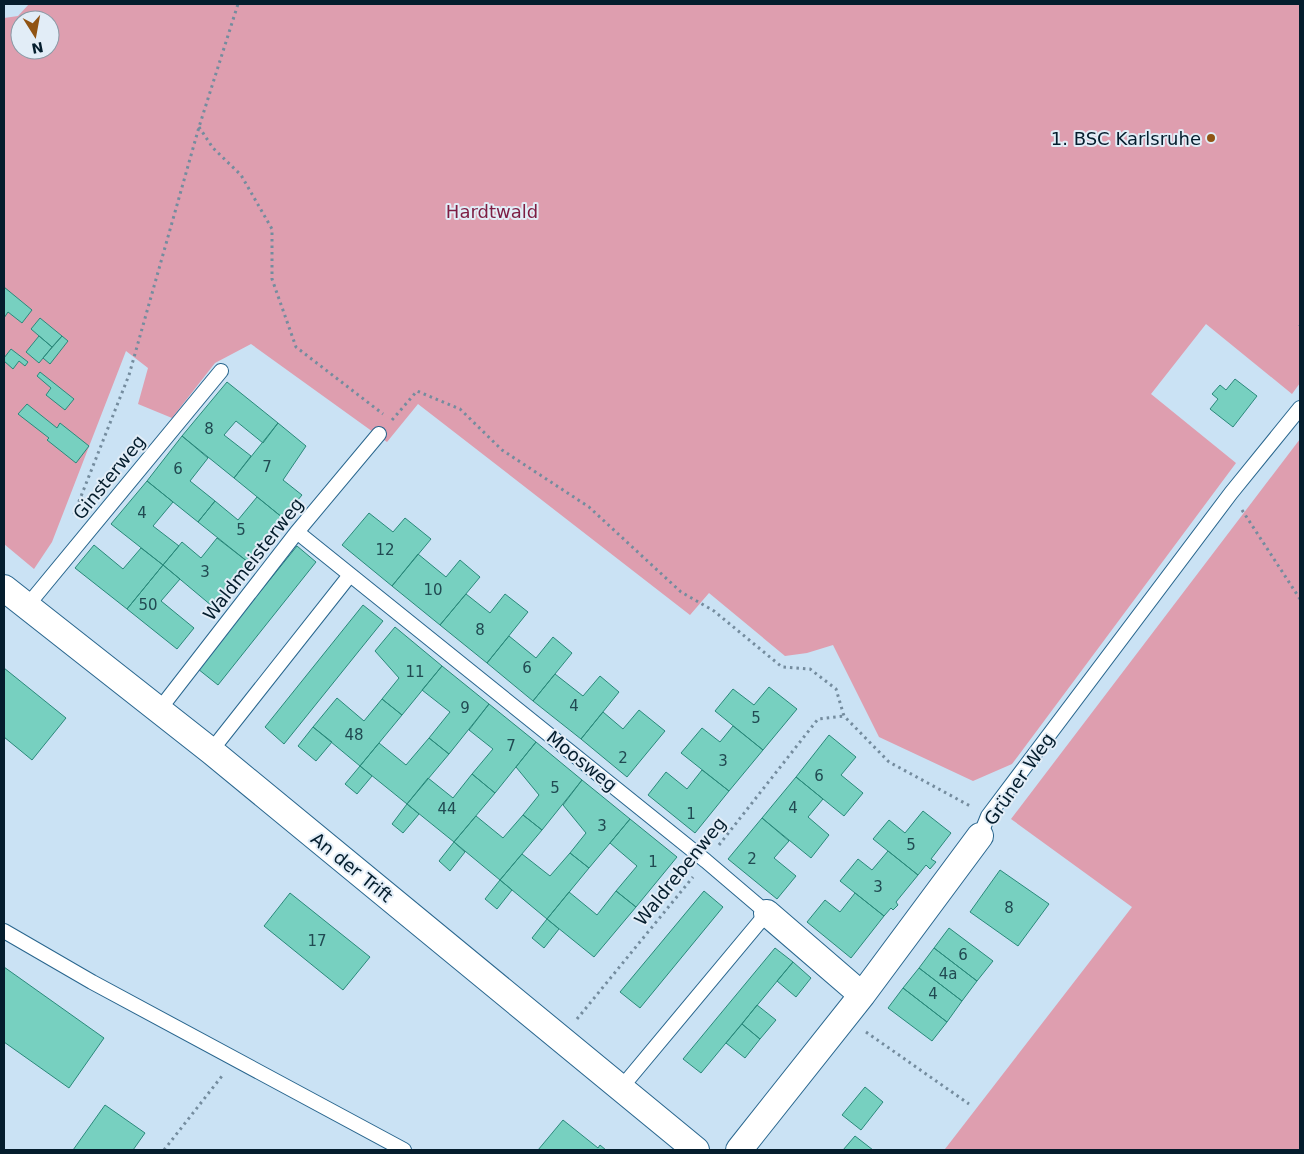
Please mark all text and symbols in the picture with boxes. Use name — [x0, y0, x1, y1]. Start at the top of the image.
north arrow — [10, 10, 60, 60]
text: N — [30, 39, 45, 57]
place label: 1. BSC Karlsruhe — [1051, 128, 1201, 149]
marker: 1. BSC Karlsruhe — [1205, 132, 1217, 144]
park label: Hardtwald — [446, 201, 538, 222]
house number: 8 — [204, 420, 214, 438]
street label: Ginsterweg — [69, 431, 149, 523]
house number: 7 — [262, 458, 272, 476]
house number: 6 — [173, 460, 183, 478]
street label: Waldmeisterweg — [199, 493, 307, 625]
house number: 4 — [137, 504, 147, 522]
house number: 5 — [236, 521, 246, 539]
house number: 12 — [375, 541, 395, 559]
house number: 3 — [200, 563, 210, 581]
house number: 10 — [423, 581, 443, 599]
house number: 50 — [138, 596, 158, 614]
house number: 8 — [475, 621, 485, 639]
house number: 6 — [522, 659, 532, 677]
house number: 11 — [405, 663, 425, 681]
house number: 4 — [569, 697, 579, 715]
house number: 9 — [460, 699, 470, 717]
house number: 5 — [751, 709, 761, 727]
house number: 48 — [344, 726, 364, 744]
street label: Moosweg — [543, 726, 621, 796]
street label: Grüner Weg — [980, 729, 1058, 829]
house number: 7 — [506, 737, 516, 755]
house number: 2 — [618, 749, 628, 767]
house number: 3 — [718, 752, 728, 770]
house number: 6 — [814, 767, 824, 785]
house number: 5 — [550, 779, 560, 797]
house number: 4 — [788, 799, 798, 817]
house number: 44 — [437, 800, 457, 818]
house number: 1 — [686, 805, 696, 823]
street label: Waldrebenweg — [630, 813, 730, 929]
house number: 3 — [597, 817, 607, 835]
street label: An der Trift — [307, 828, 397, 906]
house number: 5 — [906, 836, 916, 854]
house number: 2 — [747, 850, 757, 868]
house number: 1 — [648, 853, 658, 871]
house number: 3 — [873, 878, 883, 896]
house number: 8 — [1004, 899, 1014, 917]
house number: 17 — [307, 932, 327, 950]
house number: 6 — [958, 946, 968, 964]
house number: 4a — [939, 965, 957, 983]
house number: 4 — [928, 985, 938, 1003]

